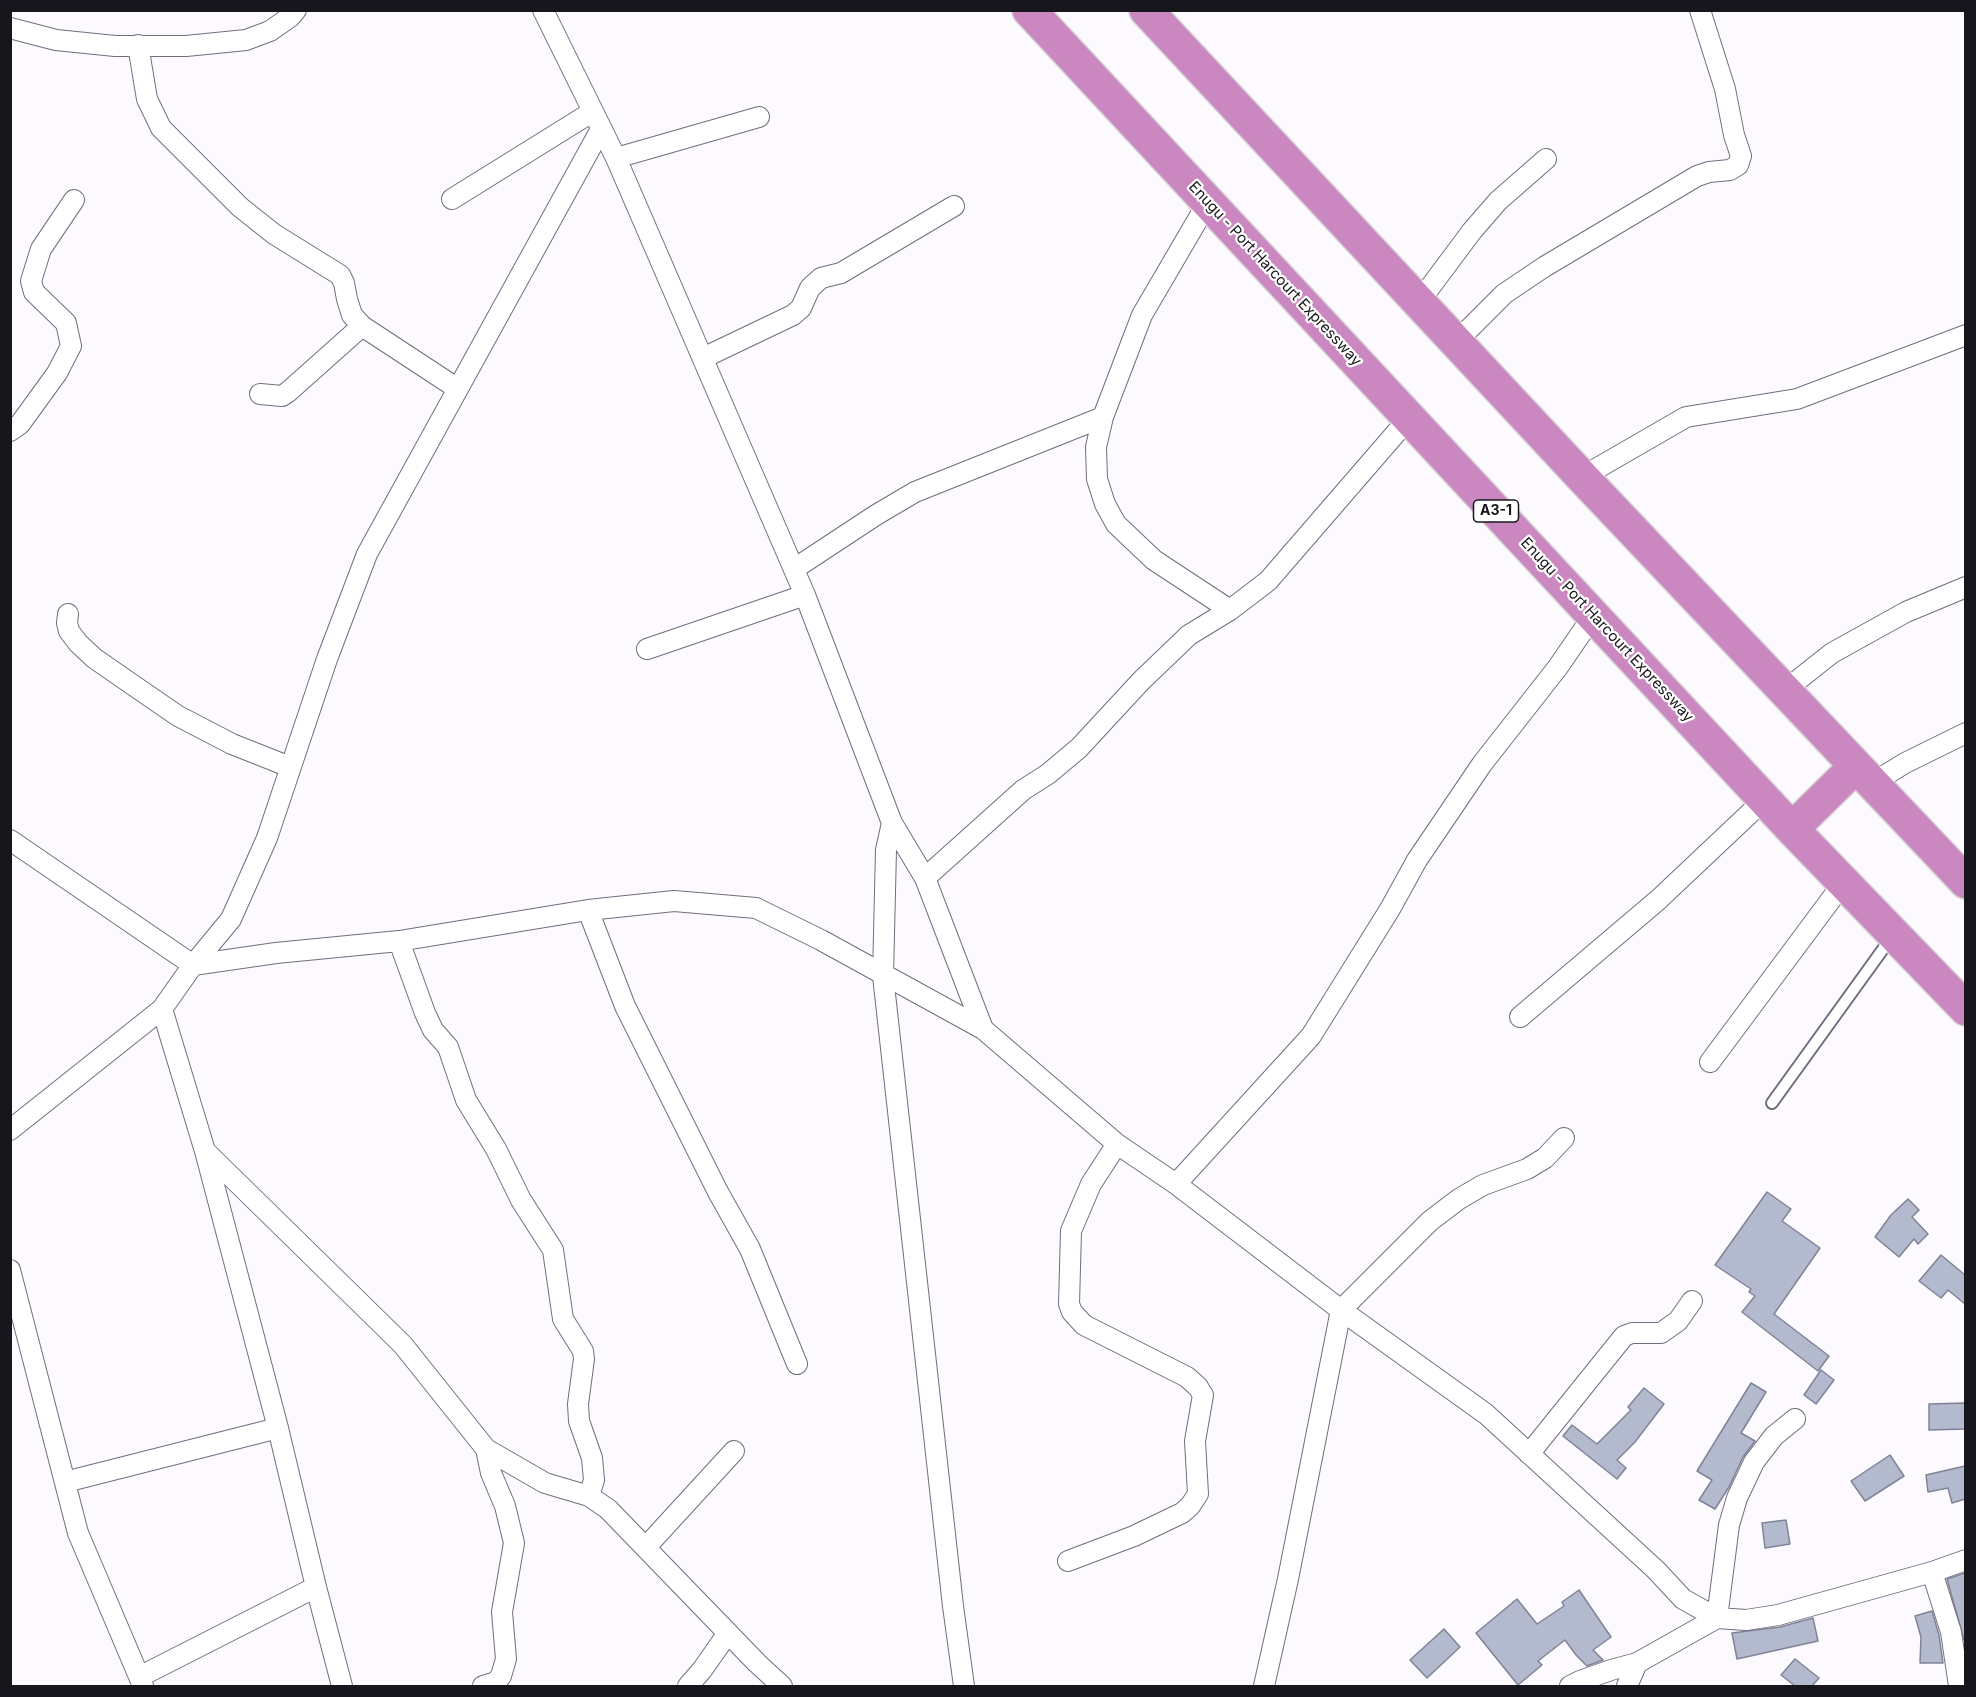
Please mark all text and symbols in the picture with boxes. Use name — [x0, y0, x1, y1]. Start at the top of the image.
street label: Enugu - Port Harcourt Expressway — [1185, 178, 1365, 370]
road number: A3-1 — [1474, 500, 1518, 522]
street label: Enugu - Port Harcourt Expressway — [1517, 534, 1697, 726]

